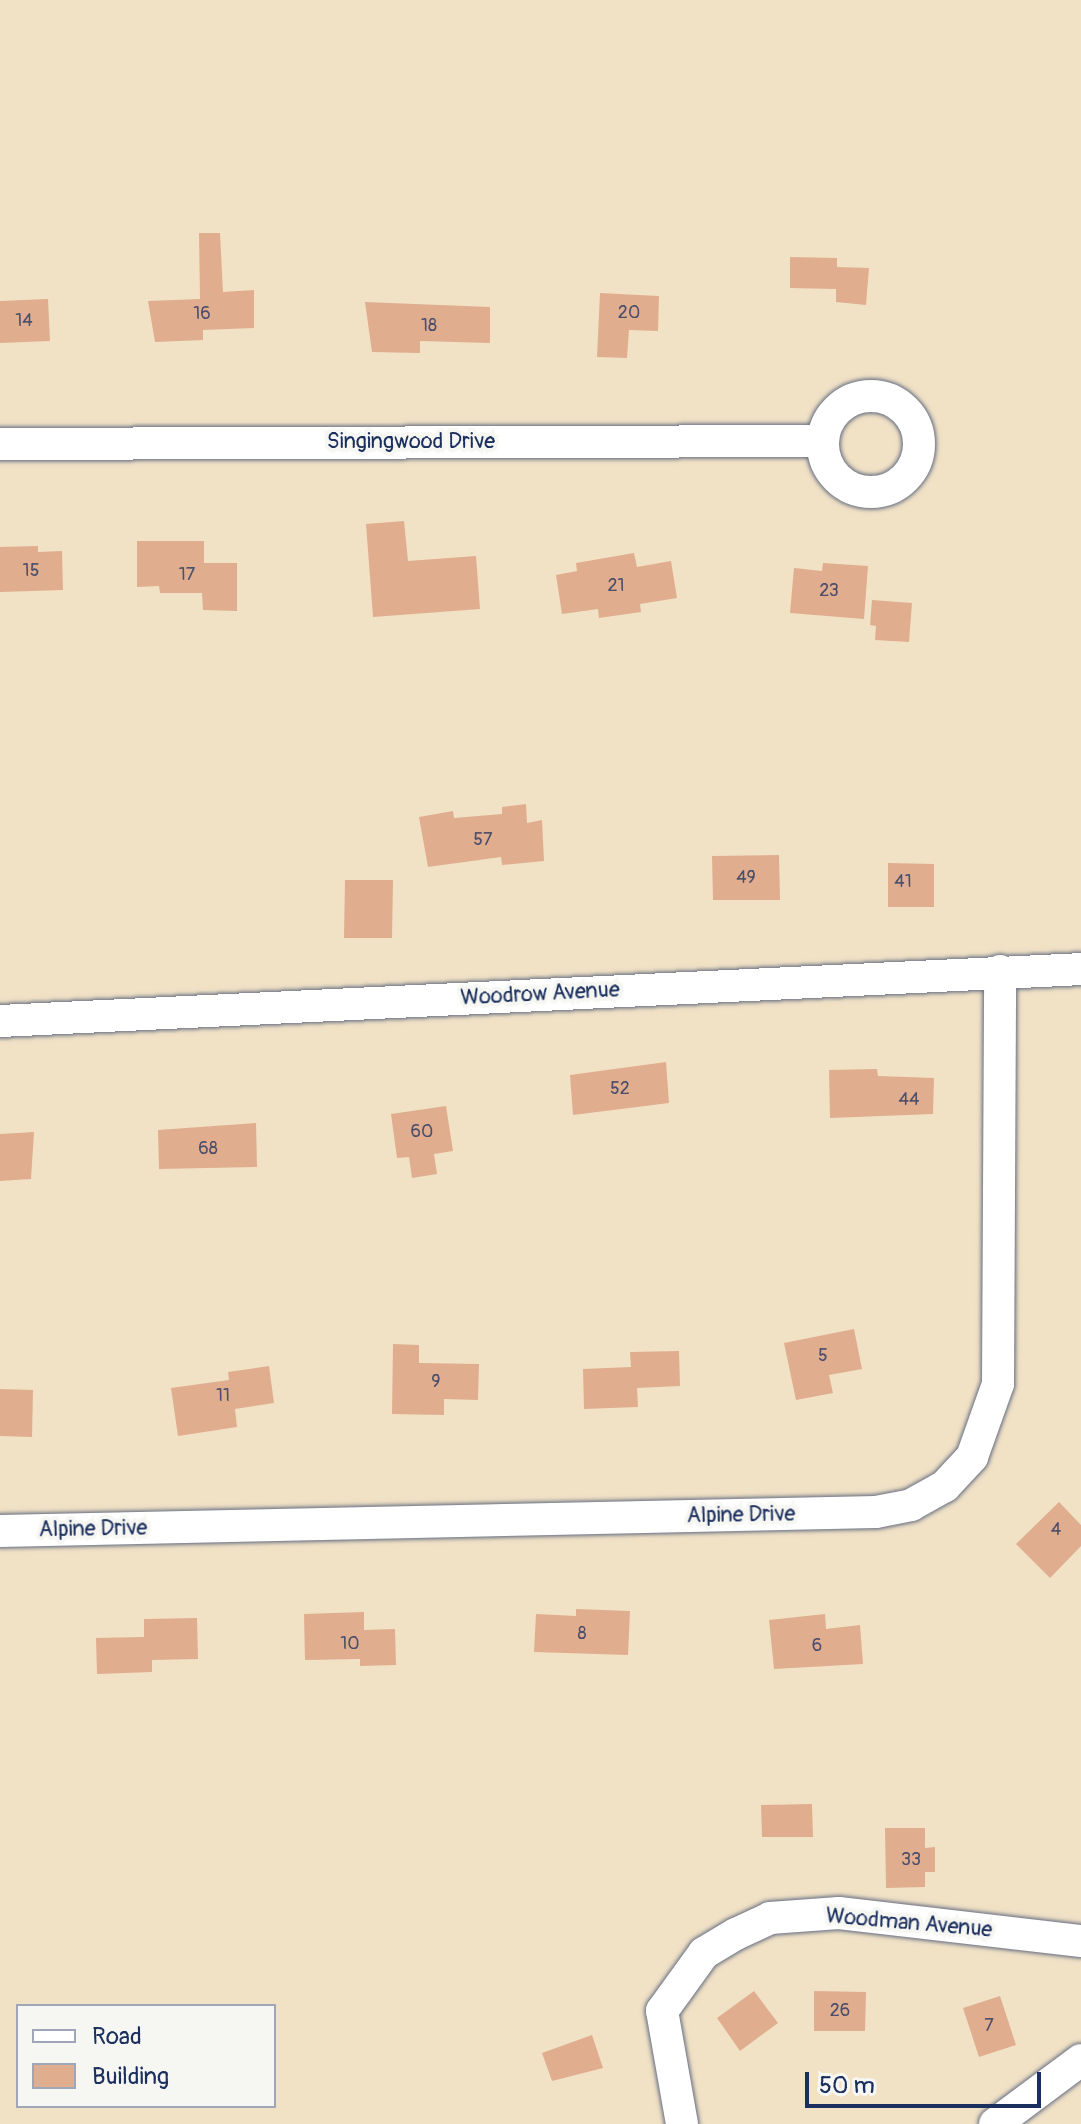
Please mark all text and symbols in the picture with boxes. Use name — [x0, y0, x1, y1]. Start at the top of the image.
house number: 20 — [618, 302, 640, 324]
house number: 16 — [193, 303, 211, 325]
house number: 14 — [15, 310, 33, 332]
house number: 18 — [421, 315, 437, 337]
street label: Singingwood Drive — [327, 429, 495, 455]
house number: 15 — [23, 560, 39, 582]
house number: 17 — [179, 564, 195, 586]
house number: 21 — [607, 575, 625, 597]
house number: 23 — [819, 580, 839, 602]
house number: 57 — [473, 829, 493, 851]
house number: 49 — [736, 867, 756, 889]
house number: 41 — [894, 871, 912, 893]
street label: Woodrow Avenue — [460, 977, 620, 1011]
house number: 52 — [610, 1078, 630, 1100]
house number: 44 — [899, 1089, 919, 1111]
house number: 60 — [411, 1121, 433, 1143]
house number: 68 — [198, 1138, 218, 1160]
house number: 5 — [818, 1345, 828, 1367]
house number: 9 — [431, 1371, 441, 1393]
house number: 11 — [216, 1385, 230, 1407]
street label: Alpine Drive — [686, 1501, 796, 1529]
street label: Alpine Drive — [38, 1515, 148, 1543]
house number: 4 — [1051, 1519, 1061, 1541]
house number: 8 — [577, 1623, 587, 1645]
house number: 10 — [340, 1633, 360, 1655]
house number: 6 — [812, 1635, 822, 1657]
house number: 33 — [901, 1849, 921, 1871]
street label: Woodman Avenue — [825, 1903, 993, 1943]
house number: 26 — [830, 2000, 850, 2022]
legend — [16, 2004, 276, 2108]
house number: 7 — [984, 2015, 994, 2037]
text: Road — [92, 2022, 142, 2051]
scale bar — [809, 2056, 1045, 2106]
text: Building — [92, 2062, 169, 2091]
text: 50 m — [819, 2071, 875, 2100]

